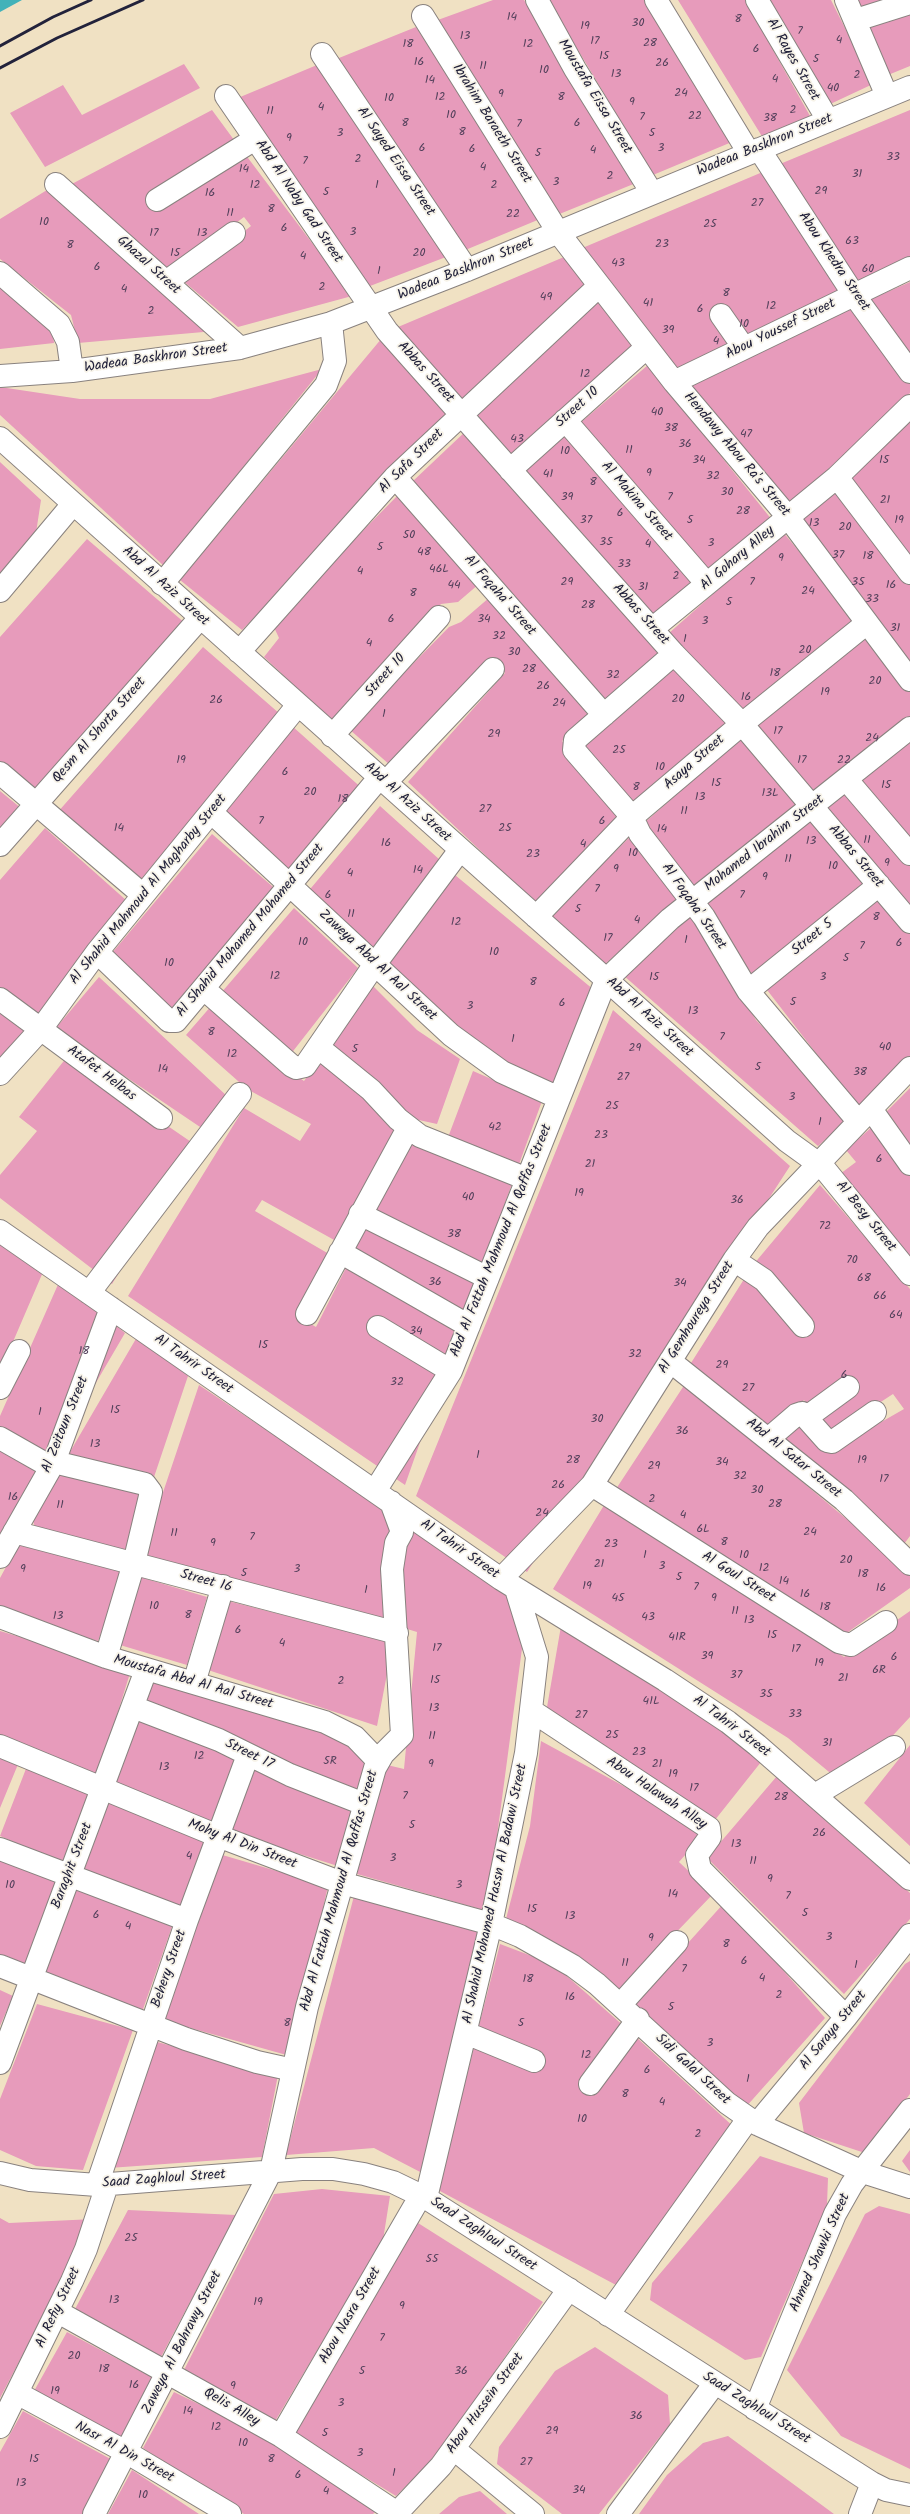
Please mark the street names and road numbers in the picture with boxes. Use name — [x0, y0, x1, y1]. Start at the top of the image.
street label: Al Rayes Street — [762, 16, 822, 104]
street label: Moustafa Eissa Street — [553, 37, 635, 157]
street label: Ibrahim Baraeth Street — [447, 61, 535, 187]
street label: Al Sayed Eissa Street — [352, 104, 438, 220]
street label: Wadeaa Baskhron Street — [695, 111, 835, 181]
street label: Abd Al Naby Gad Street — [251, 137, 345, 267]
street label: Abou Khedra Street — [794, 209, 872, 315]
street label: Ghazal Street — [113, 233, 183, 299]
street label: Wadeaa Baskhron Street — [396, 235, 536, 305]
street label: Abou Youssef Street — [723, 296, 839, 364]
street label: Abbas Street — [393, 339, 457, 407]
street label: Wadeaa Baskhron Street — [83, 341, 229, 377]
street label: Street 10 — [553, 384, 603, 432]
street label: Hendawy Abou Ra's Street — [679, 390, 793, 520]
street label: Al Safa Street — [376, 426, 448, 498]
street label: Al Makina Street — [597, 459, 675, 545]
street label: Al Gohary Alley — [698, 523, 778, 595]
street label: Abd Al Aziz Street — [118, 544, 212, 630]
street label: Al Foqaha' Street — [459, 552, 539, 640]
street label: Abbas Street — [608, 581, 672, 649]
street label: Street 10 — [362, 651, 410, 701]
street label: Qesm Al Shorta Street — [50, 675, 150, 787]
street label: Asaya Street — [661, 732, 729, 794]
street label: Abd Al Aziz Street — [360, 760, 454, 846]
street label: Al Shahid Mahmoud Al Magharby Street — [67, 791, 231, 989]
street label: Mohamed Ibrahim Street — [702, 792, 828, 896]
street label: Abbas Street — [824, 822, 886, 892]
street label: Al Shahid Mohamed Mohamed Street — [174, 841, 328, 1021]
street label: Al Foqaha' Street — [657, 861, 729, 953]
street label: Zaweya Abd Al Aal Street — [314, 907, 440, 1025]
street label: Street 5 — [789, 916, 837, 960]
street label: Abd Al Aziz Street — [602, 975, 696, 1061]
street label: Atafet Helbas — [63, 1043, 139, 1105]
street label: Abd Al Fattah Mahmoud Al Qaffas Street — [447, 1122, 557, 1360]
street label: Al Besy Street — [831, 1178, 899, 1256]
street label: Al Gemhoureya Street — [656, 1259, 738, 1377]
street label: Al Tahrir Street — [150, 1331, 236, 1399]
street label: Al Zeitoun Street — [39, 1374, 93, 1476]
street label: Abd Al Satar Street — [742, 1415, 844, 1503]
street label: Al Tahrir Street — [416, 1516, 502, 1584]
street label: Al Goul Street — [698, 1549, 778, 1607]
street label: Street 16 — [178, 1567, 234, 1597]
street label: Moustafa Abd Al Aal Street — [111, 1652, 275, 1714]
street label: Al Tahrir Street — [689, 1692, 773, 1762]
street label: Street 17 — [222, 1736, 276, 1774]
street label: Abou Halawah Alley — [602, 1754, 710, 1834]
street label: Al Shahid Mohamed Hassn Al Badawi Street — [460, 1762, 532, 2026]
street label: Abd Al Fattah Mahmoud Al Qaffas Street — [298, 1769, 382, 2013]
street label: Mohy Al Din Street — [185, 1816, 299, 1874]
street label: Baraghit Street — [49, 1821, 97, 1911]
street label: Behery Street — [149, 1928, 191, 2010]
street label: Al Saraya Street — [797, 1988, 871, 2074]
street label: Sidi Galal Street — [651, 2031, 733, 2109]
street label: Saad Zaghloul Street — [102, 2167, 226, 2193]
street label: Ahmed Shawki Street — [787, 2191, 855, 2315]
street label: Saad Zaghloul Street — [427, 2194, 539, 2276]
street label: Al Refiy Street — [33, 2265, 85, 2351]
street label: Abou Nasra Street — [317, 2265, 385, 2367]
street label: Zaweya Al Bahrawy Street — [140, 2269, 226, 2417]
street label: Abou Hussein Street — [444, 2350, 528, 2458]
street label: Saad Zaghloul Street — [699, 2369, 813, 2449]
street label: Qelis Alley — [200, 2385, 262, 2431]
street label: Nasr Al Din Street — [71, 2419, 177, 2487]

